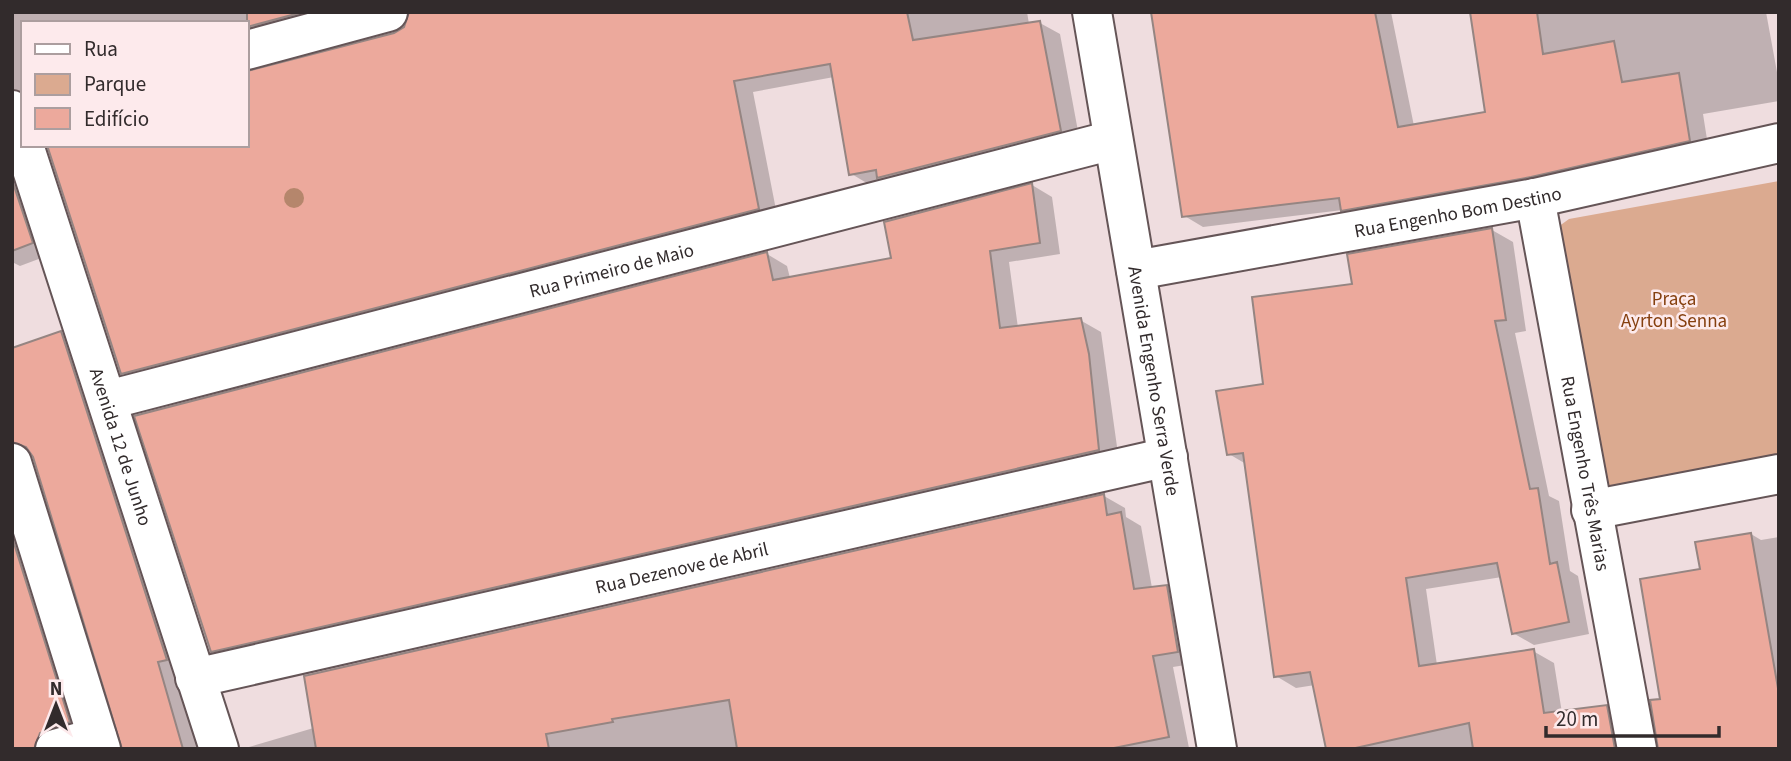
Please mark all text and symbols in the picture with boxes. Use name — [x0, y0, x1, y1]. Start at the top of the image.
legend — [21, 21, 248, 147]
text: Rua — [84, 34, 118, 64]
text: Parque — [84, 69, 146, 99]
text: Edifício — [84, 104, 149, 134]
street label: Rua Engenho Bom Destino — [1352, 180, 1564, 245]
street label: Rua Primeiro de Maio — [527, 237, 697, 305]
street label: Avenida Engenho Serra Verde — [1120, 264, 1186, 498]
park label: Praça Ayrton Senna — [1621, 286, 1727, 335]
street label: Avenida 12 de Junho — [82, 365, 158, 530]
street label: Rua Engenho Três Marias — [1553, 374, 1616, 573]
street label: Rua Dezenove de Abril — [593, 536, 771, 602]
north arrow — [21, 670, 91, 740]
text: N — [50, 676, 62, 703]
scale bar — [1546, 694, 1719, 738]
text: 20 m — [1556, 704, 1598, 734]

